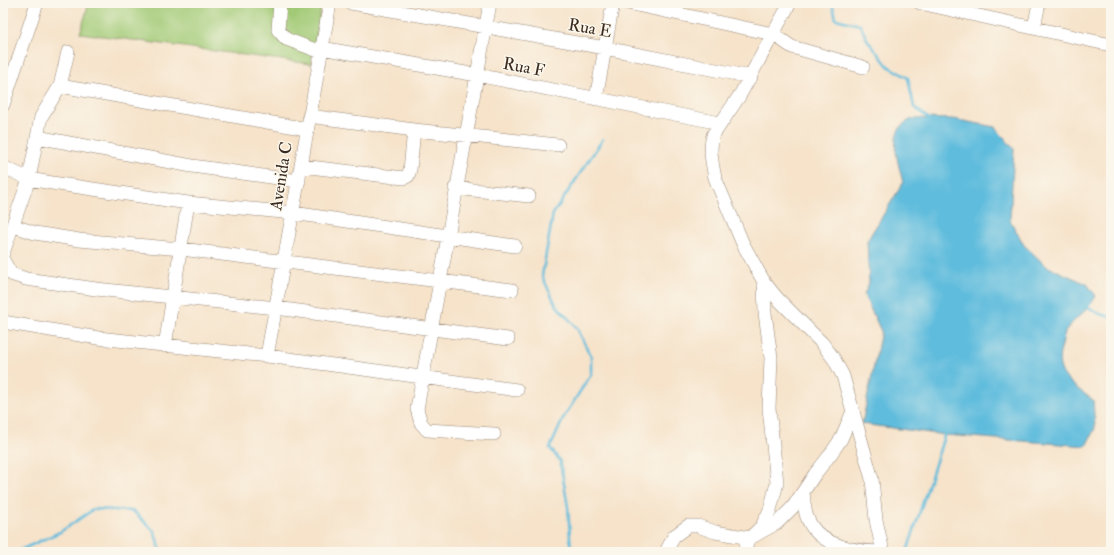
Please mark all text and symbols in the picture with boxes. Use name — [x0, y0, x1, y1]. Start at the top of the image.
street label: Rua E — [567, 14, 613, 42]
street label: Rua F — [501, 53, 547, 81]
street label: Avenida C — [265, 140, 297, 213]

